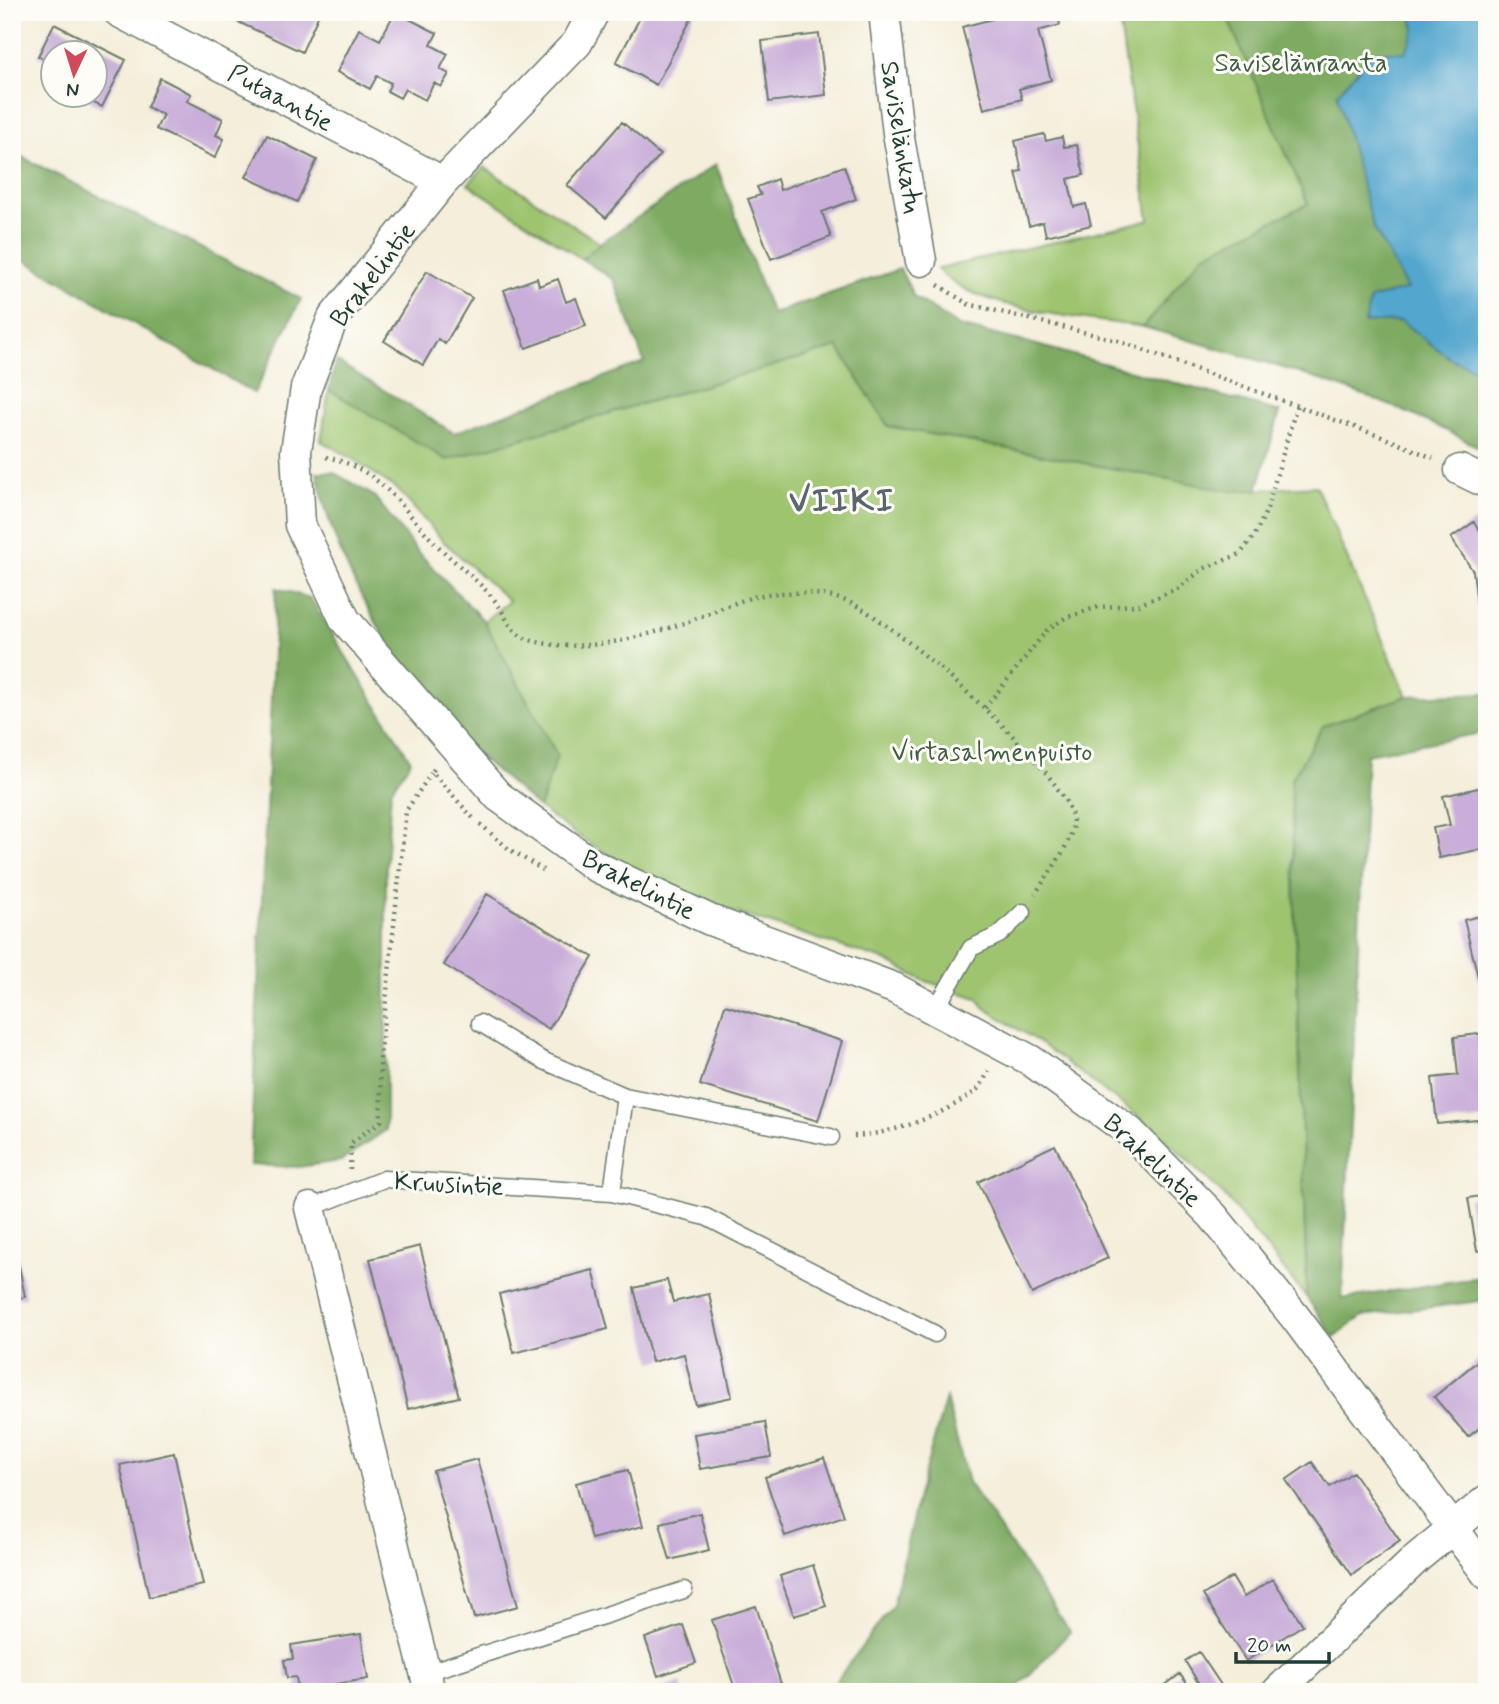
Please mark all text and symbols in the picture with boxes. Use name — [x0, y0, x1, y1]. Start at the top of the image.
north arrow — [38, 38, 108, 108]
park label: Saviselänranta — [1214, 47, 1388, 81]
street label: Putaantie — [222, 57, 339, 141]
street label: Saviselänkatu — [871, 59, 929, 216]
text: N — [66, 77, 80, 102]
street label: Brakelintie — [323, 216, 424, 335]
district label: VIIKI — [789, 480, 895, 524]
park label: Virtasalmenpuisto — [892, 736, 1092, 770]
street label: Brakelintie — [576, 843, 701, 929]
street label: Brakelintie — [1095, 1107, 1208, 1216]
street label: Kruusintie — [393, 1165, 505, 1205]
scale bar — [1236, 1620, 1329, 1664]
text: 20 m — [1247, 1632, 1292, 1660]

